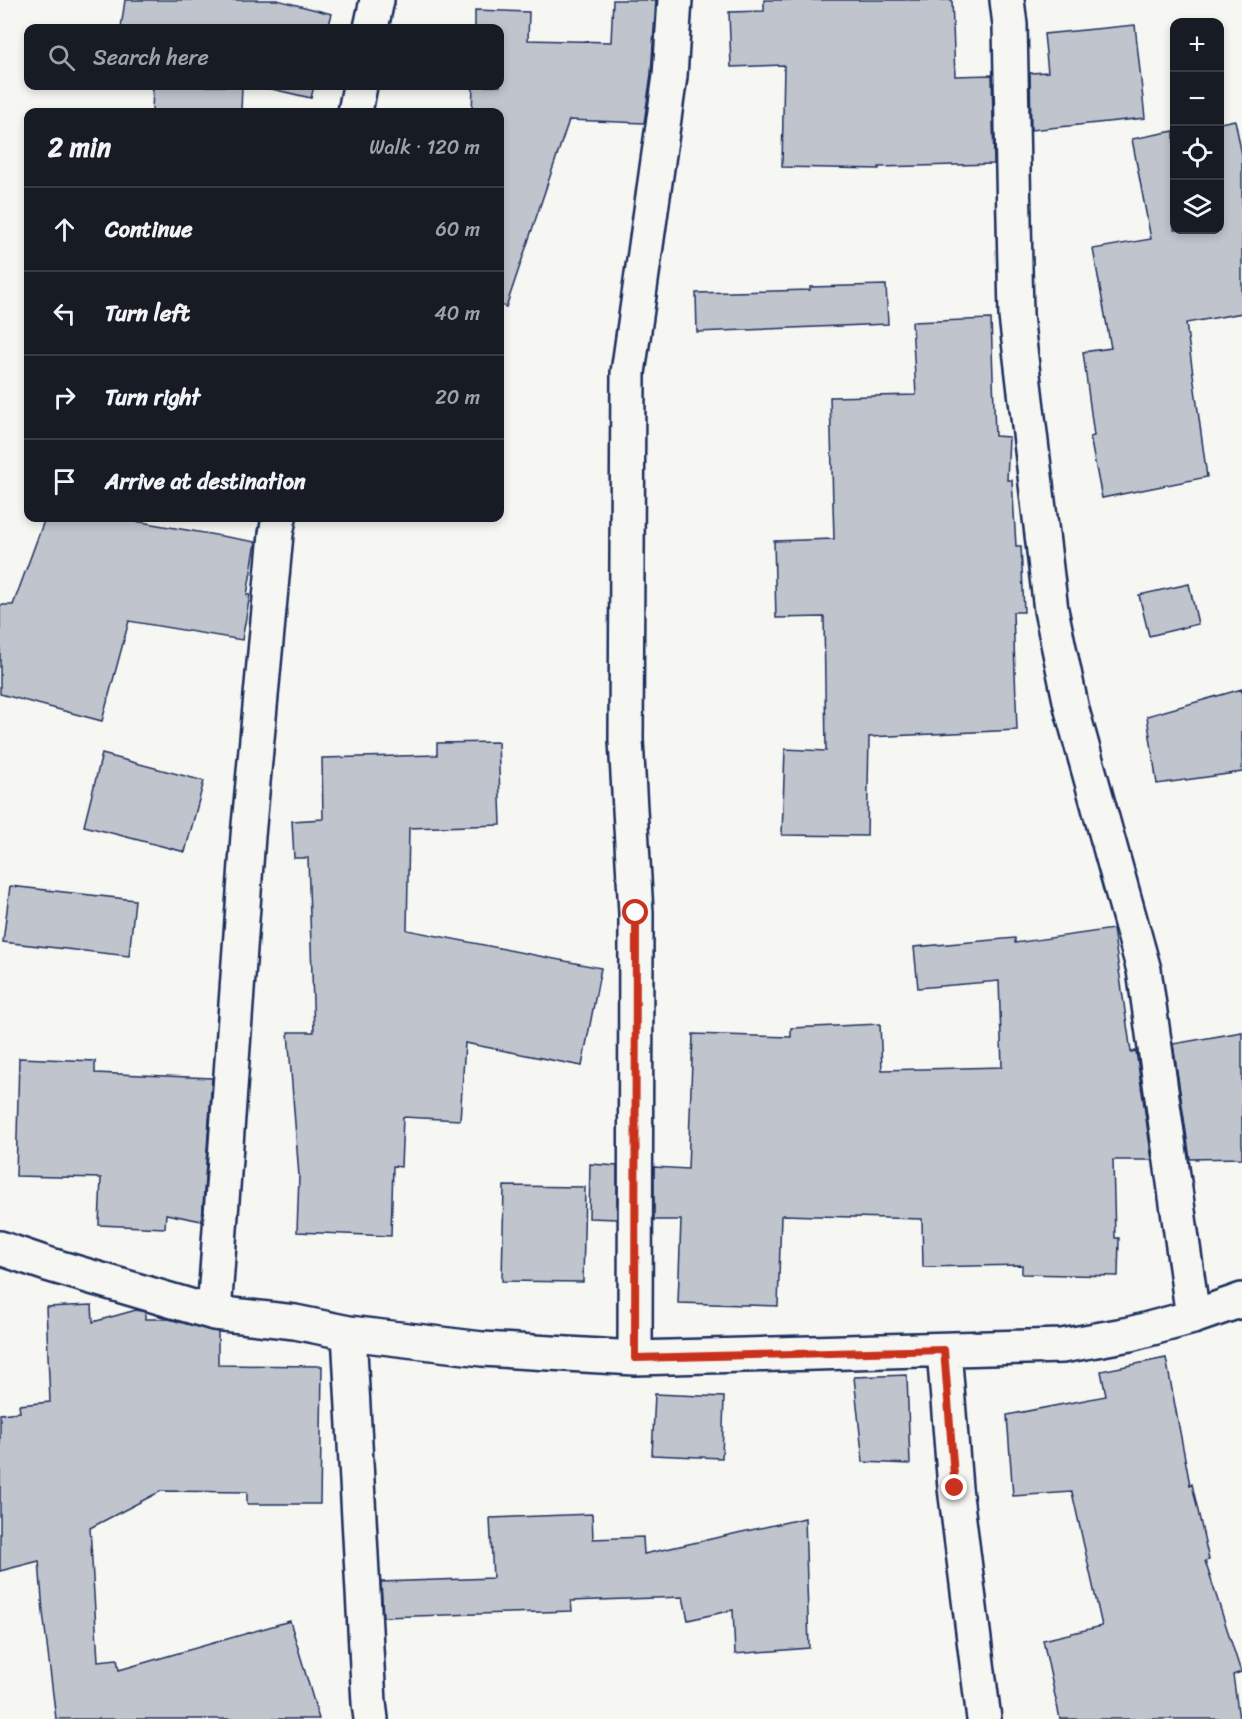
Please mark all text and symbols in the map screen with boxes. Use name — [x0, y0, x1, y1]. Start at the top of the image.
map controls — [1170, 18, 1224, 234]
button: + — [1170, 18, 1224, 72]
search box — [24, 24, 504, 90]
text: Search here — [93, 38, 209, 77]
icon: search — [45, 41, 78, 74]
button: − — [1170, 72, 1224, 126]
text: 2 min — [48, 124, 111, 170]
button: locate — [1170, 126, 1224, 180]
text: Walk · 120 m — [369, 130, 480, 165]
button: layers — [1170, 180, 1224, 234]
text: Continue — [105, 210, 193, 249]
text: 60 m — [435, 212, 480, 247]
icon: ahead — [48, 213, 81, 246]
text: Turn left — [105, 294, 190, 333]
text: 40 m — [434, 296, 480, 331]
icon: left — [48, 297, 81, 330]
text: Turn right — [105, 378, 200, 417]
text: 20 m — [435, 380, 480, 415]
icon: right — [48, 381, 81, 414]
text: Arrive at destination — [105, 462, 306, 501]
icon: arrive — [48, 465, 81, 498]
route start — [622, 899, 648, 925]
route end — [941, 1474, 967, 1500]

